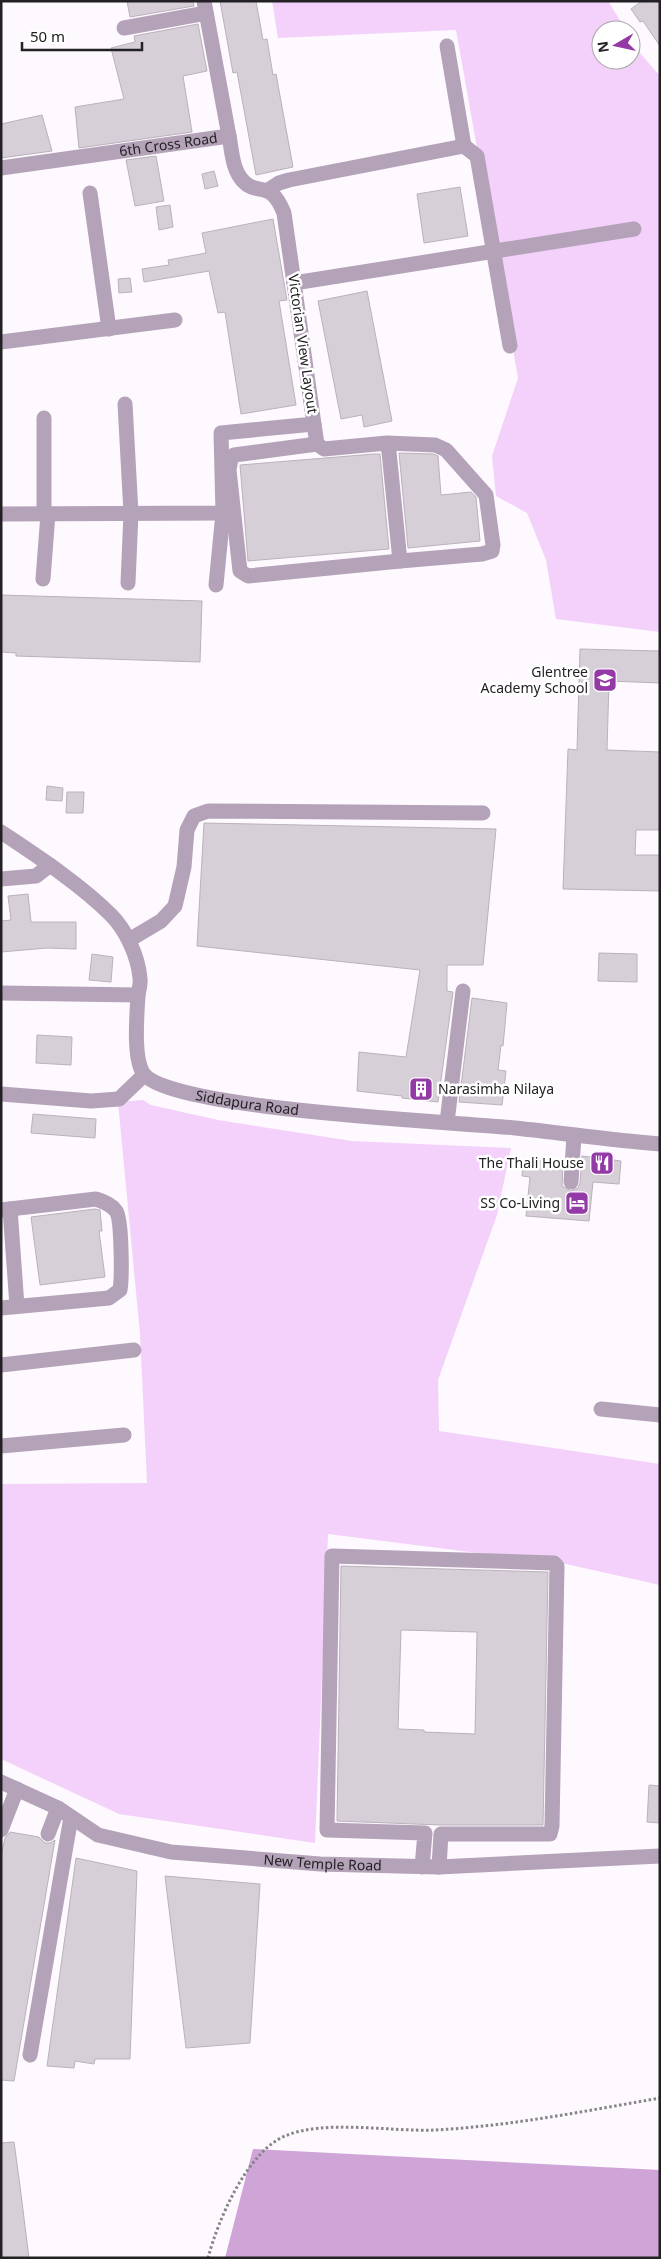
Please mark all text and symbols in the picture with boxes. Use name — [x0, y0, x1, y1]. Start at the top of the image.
scale bar — [22, 20, 142, 52]
north arrow — [591, 20, 641, 70]
text: 50 m — [30, 26, 65, 46]
text: N — [592, 40, 613, 54]
street label: 6th Cross Road — [118, 128, 219, 160]
street label: Victorian View Layout — [284, 273, 323, 415]
place label: Glentree Academy School — [480, 662, 588, 697]
school or university icon: Glentree Academy School — [592, 667, 618, 693]
building icon: Narasimha Nilaya — [408, 1076, 434, 1102]
place label: Narasimha Nilaya — [438, 1079, 554, 1098]
street label: Siddapura Road — [194, 1085, 300, 1119]
restaurant icon: The Thali House — [589, 1150, 615, 1176]
place label: The Thali House — [479, 1153, 584, 1172]
hotel icon: SS Co-Living — [564, 1190, 590, 1216]
place label: SS Co-Living — [480, 1193, 560, 1212]
street label: New Temple Road — [263, 1850, 382, 1875]

